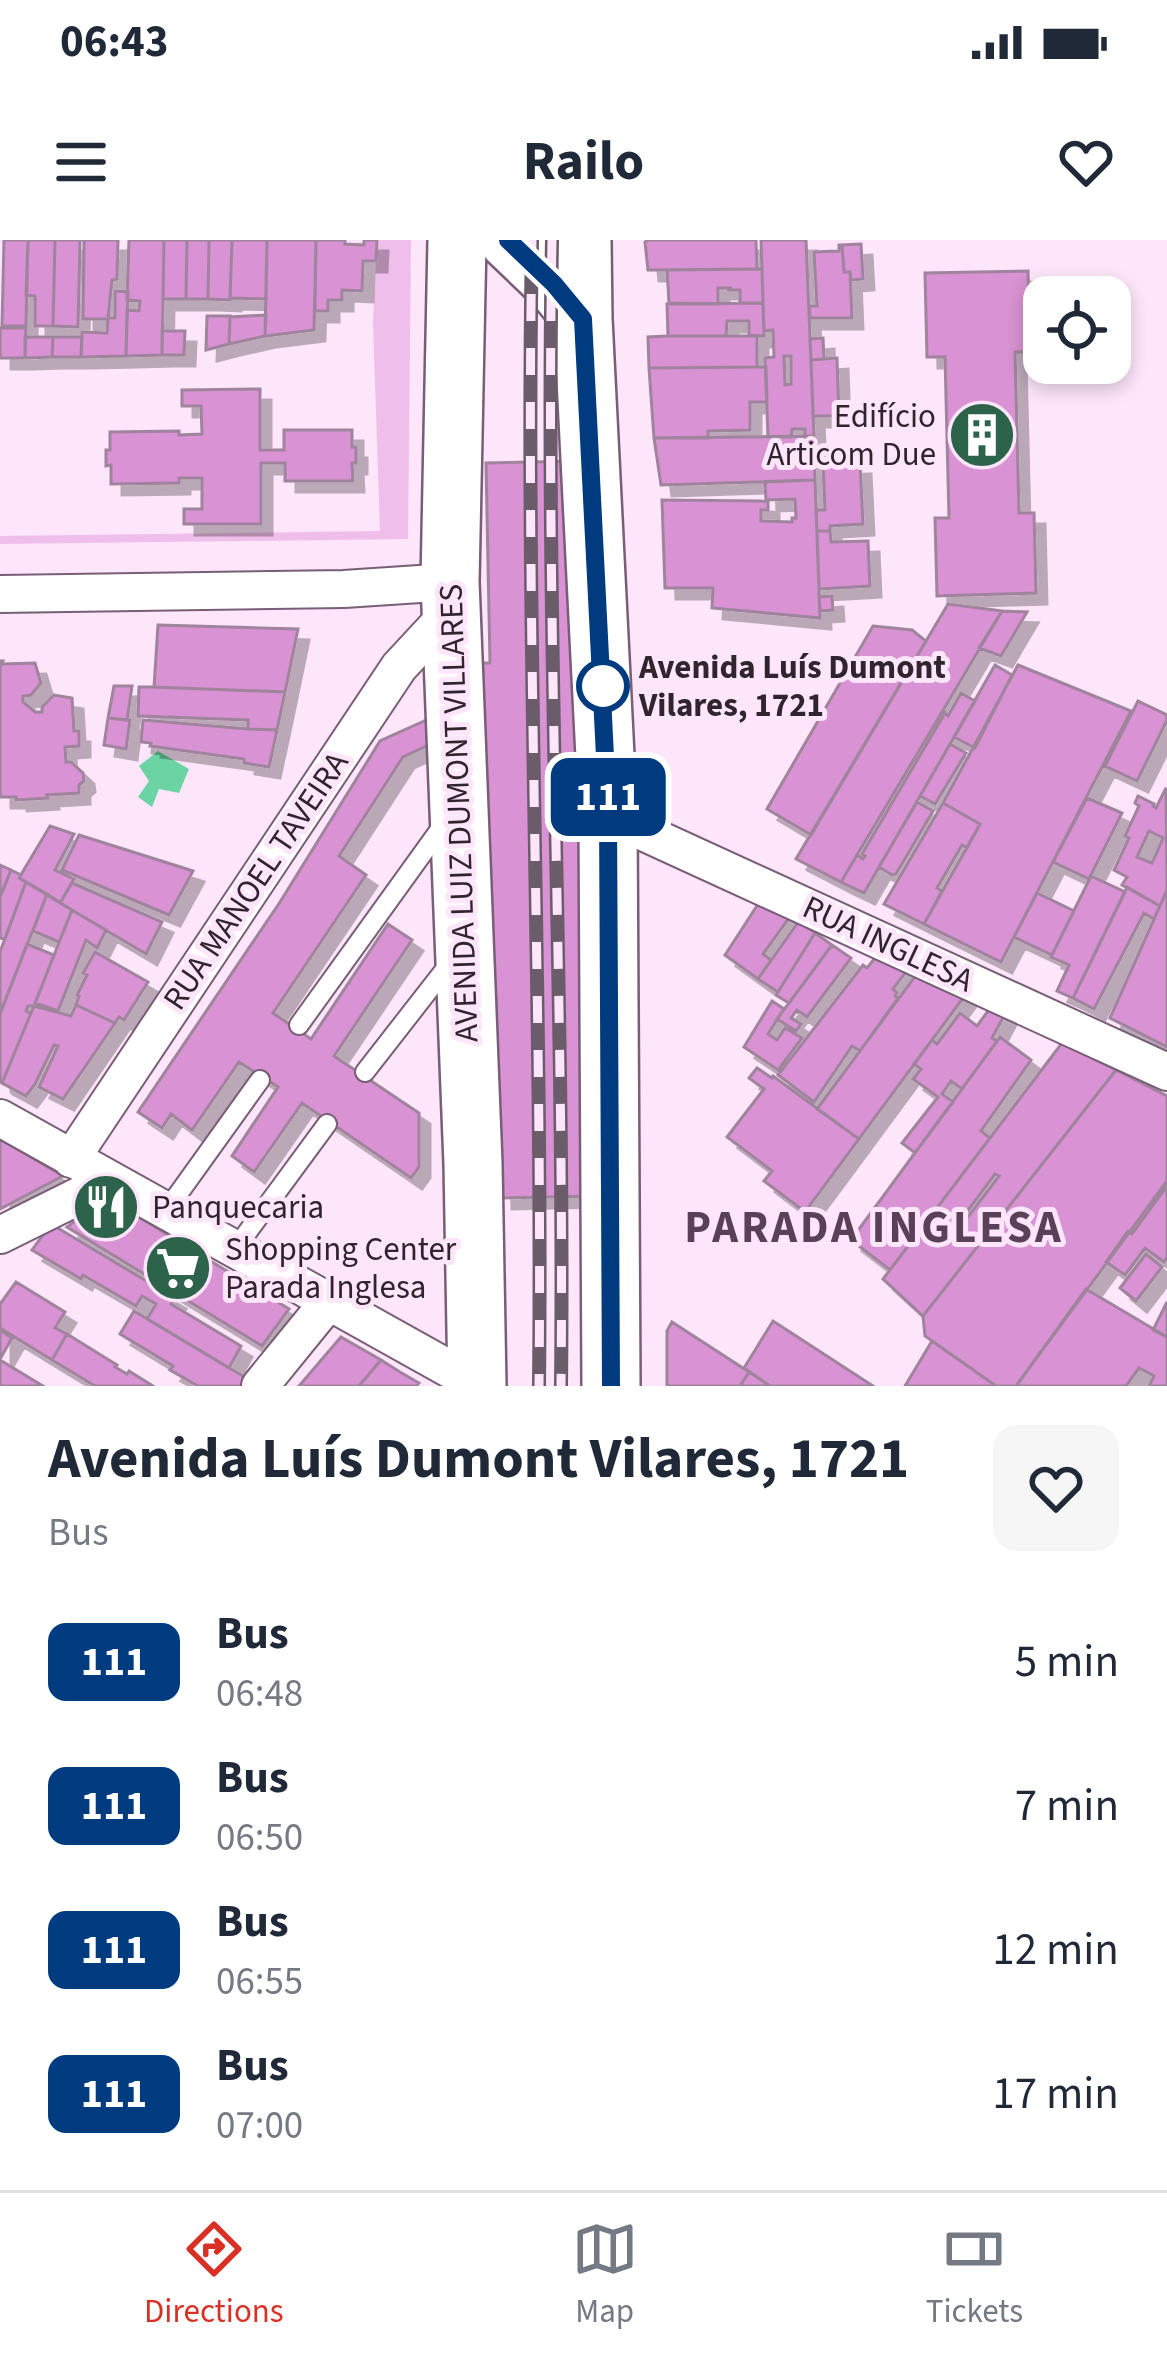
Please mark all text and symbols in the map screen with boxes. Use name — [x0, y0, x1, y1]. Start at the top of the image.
text: 06:43 — [60, 10, 169, 74]
text: Railo — [523, 124, 644, 201]
icon: menu — [48, 129, 114, 195]
icon: heart — [1053, 129, 1119, 195]
map controls — [1023, 276, 1131, 384]
button: locate — [1023, 276, 1131, 384]
place label: Edifício Articom Due — [767, 393, 936, 478]
building icon: Edifício Articom Due — [947, 400, 1017, 470]
street label: AVENIDA LUIZ DUMONT VILLARES — [428, 583, 490, 1043]
place label: Avenida Luís Dumont Vilares, 1721 — [638, 644, 946, 729]
marker: Avenida Luís Dumont Vilares, 1721 — [578, 661, 628, 711]
street label: RUA MANOEL TAVEIRA — [152, 742, 360, 1020]
line badge: 111 — [539, 758, 677, 836]
text: 111 — [575, 767, 641, 827]
street label: RUA INGLESA — [795, 884, 981, 1004]
restaurant icon: Panquecaria — [71, 1172, 141, 1242]
place label: Panquecaria — [152, 1184, 324, 1231]
district label: PARADA INGLESA — [684, 1196, 1064, 1260]
place label: Shopping Center Parada Inglesa — [225, 1226, 457, 1311]
supermarket icon: Shopping Center Parada Inglesa — [143, 1233, 213, 1303]
text: Avenida Luís Dumont Vilares, 1721 — [48, 1419, 909, 1500]
button: heart — [993, 1425, 1119, 1551]
text: Bus — [48, 1505, 109, 1561]
text: Bus — [216, 1602, 289, 1666]
text: 5 min — [1015, 1630, 1119, 1694]
text: 111 — [81, 1632, 147, 1692]
text: 06:48 — [216, 1666, 303, 1722]
text: Bus — [216, 1746, 289, 1810]
text: 7 min — [1015, 1774, 1119, 1838]
text: 111 — [81, 1776, 147, 1836]
text: 06:50 — [216, 1810, 303, 1866]
text: Bus — [216, 1890, 289, 1954]
text: 12 min — [992, 1918, 1119, 1982]
text: 111 — [81, 1920, 147, 1980]
text: 06:55 — [216, 1954, 303, 2010]
text: Bus — [216, 2034, 289, 2098]
text: 17 min — [992, 2062, 1119, 2126]
text: 111 — [81, 2064, 147, 2124]
text: 07:00 — [216, 2098, 303, 2154]
tab: Directions — [144, 2216, 284, 2335]
tab: Map — [572, 2216, 638, 2335]
tab: Tickets — [926, 2216, 1023, 2335]

